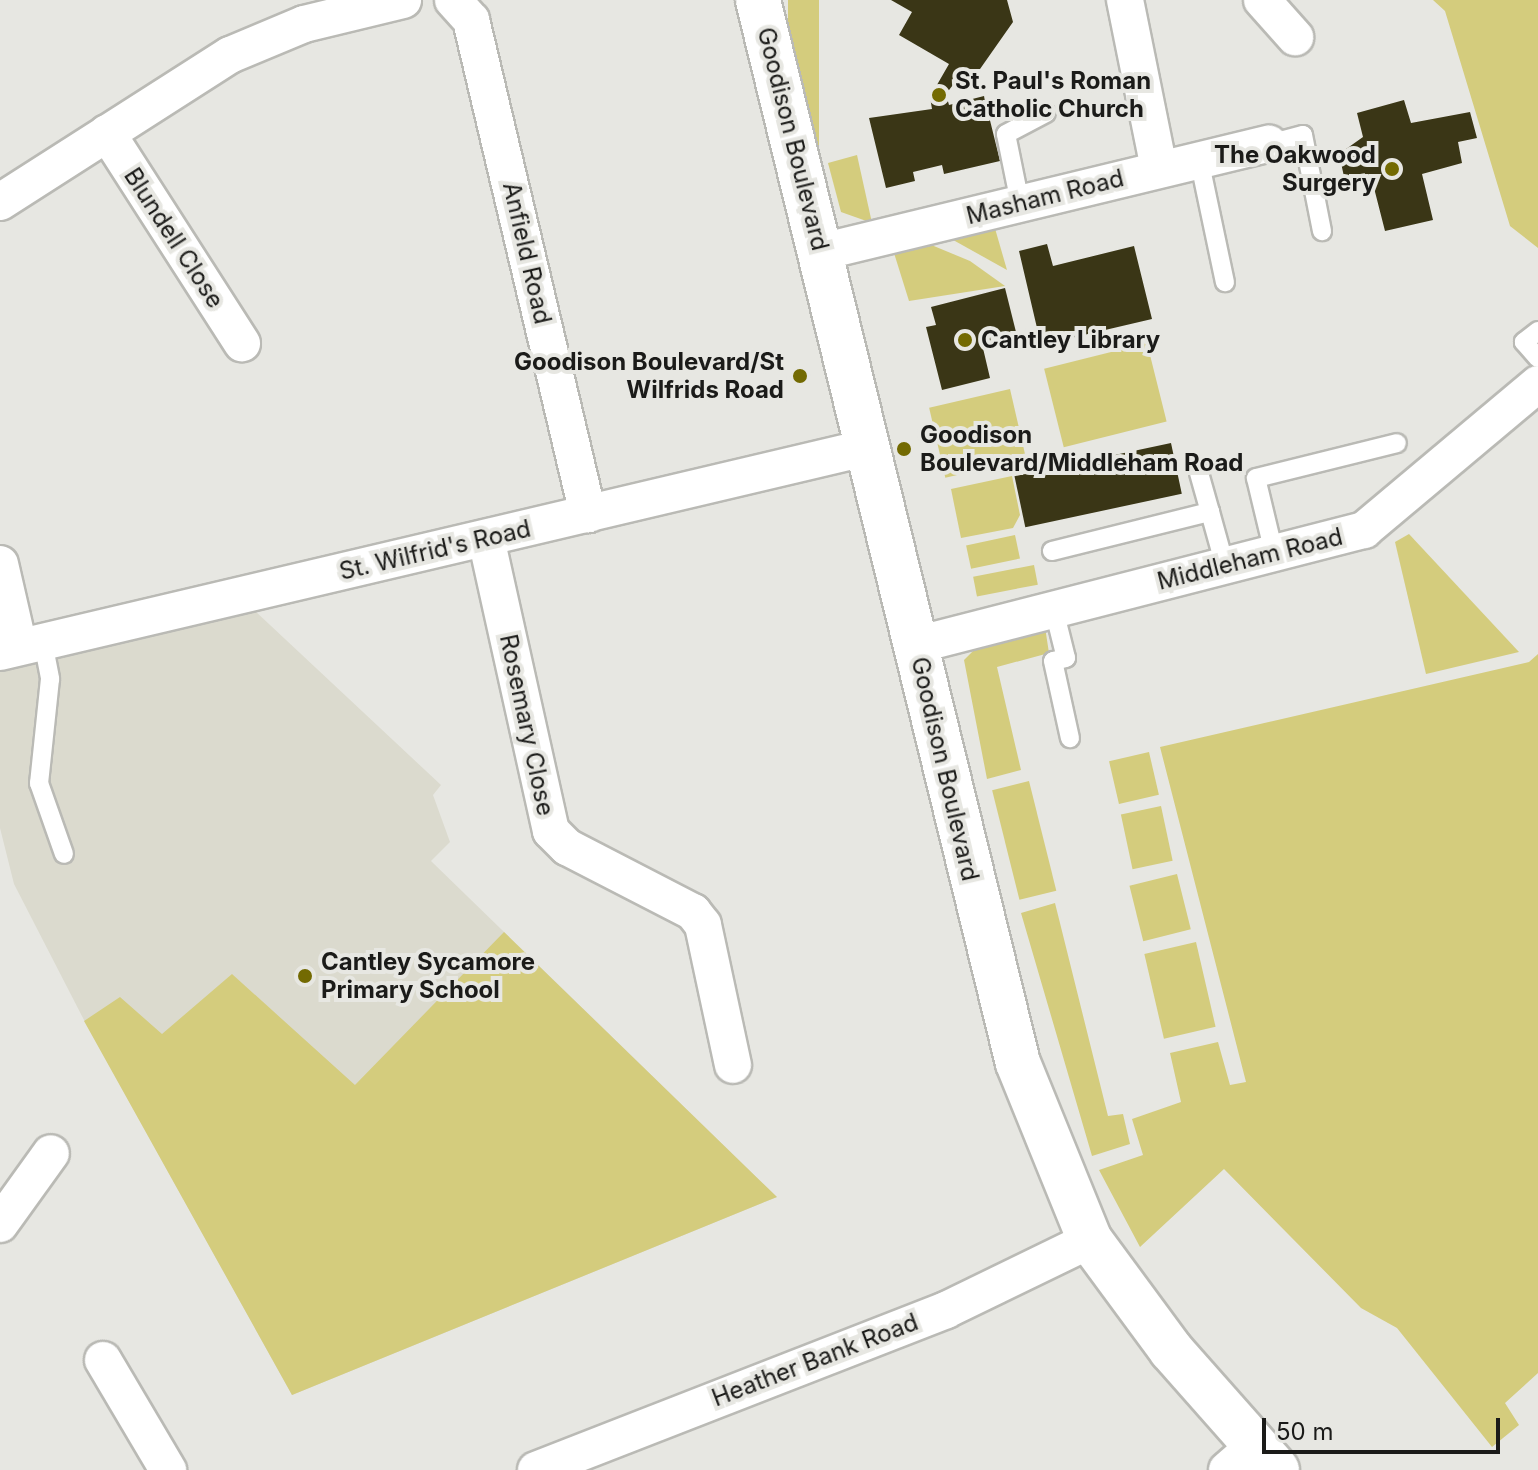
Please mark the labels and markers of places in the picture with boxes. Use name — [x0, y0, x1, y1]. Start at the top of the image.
place label: St. Paul's Roman Catholic Church — [955, 67, 1152, 123]
marker: St. Paul's Roman Catholic Church — [930, 86, 948, 104]
place label: The Oakwood Surgery — [1214, 141, 1376, 197]
marker: The Oakwood Surgery — [1383, 160, 1401, 178]
place label: Cantley Library — [981, 326, 1160, 354]
marker: Cantley Library — [956, 331, 974, 349]
place label: Goodison Boulevard/St Wilfrids Road — [514, 348, 784, 404]
marker: Goodison Boulevard/St Wilfrids Road — [791, 367, 809, 385]
place label: Goodison Boulevard/Middleham Road — [920, 421, 1243, 477]
marker: Goodison Boulevard/Middleham Road — [895, 440, 913, 458]
place label: Cantley Sycamore Primary School — [321, 948, 535, 1004]
marker: Cantley Sycamore Primary School — [296, 967, 314, 985]

